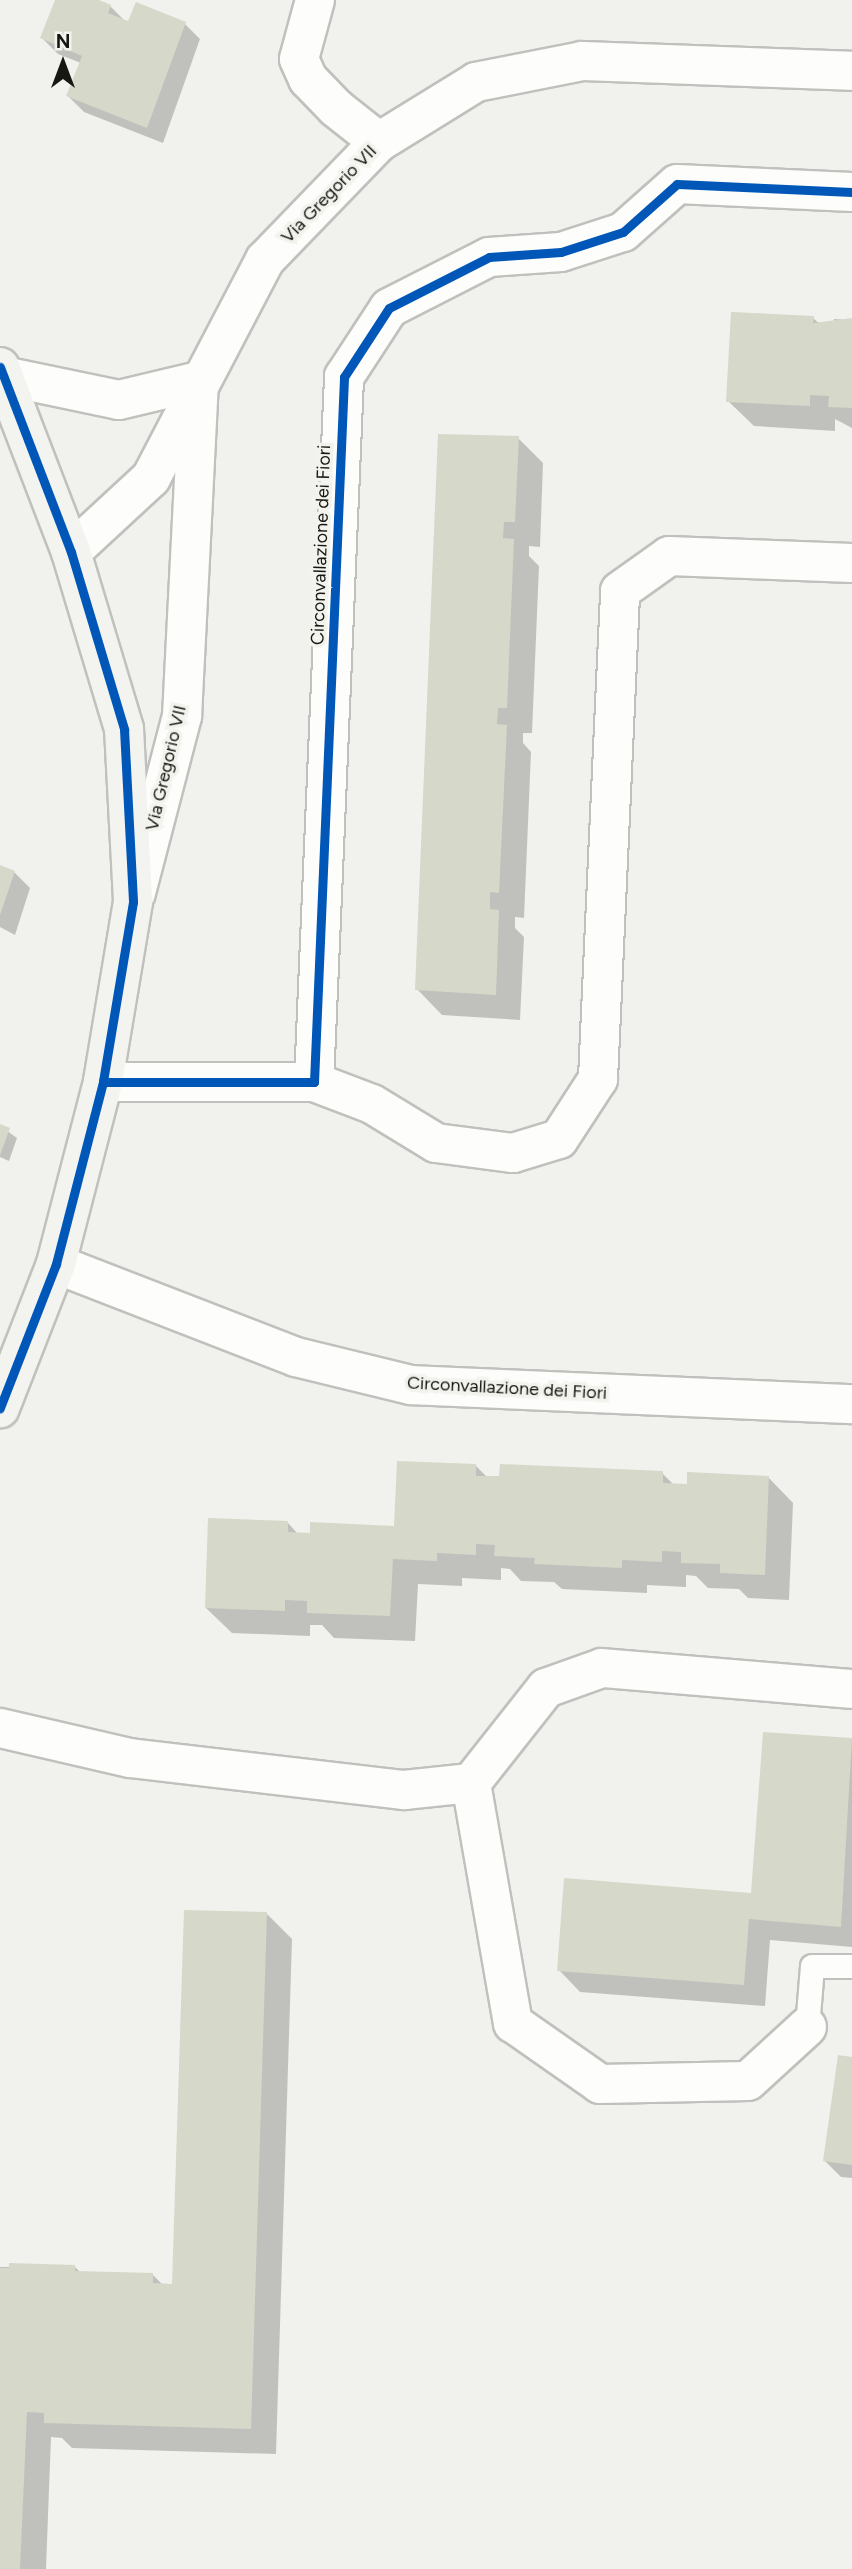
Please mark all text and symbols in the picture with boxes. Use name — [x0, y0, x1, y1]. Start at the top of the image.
north arrow — [28, 28, 98, 98]
text: N — [56, 30, 70, 53]
street label: Via Gregorio VII — [277, 140, 381, 248]
street label: Circonvallazione dei Fiori — [307, 445, 335, 645]
street label: Via Gregorio VII — [141, 703, 191, 833]
street label: Circonvallazione dei Fiori — [406, 1372, 608, 1404]

